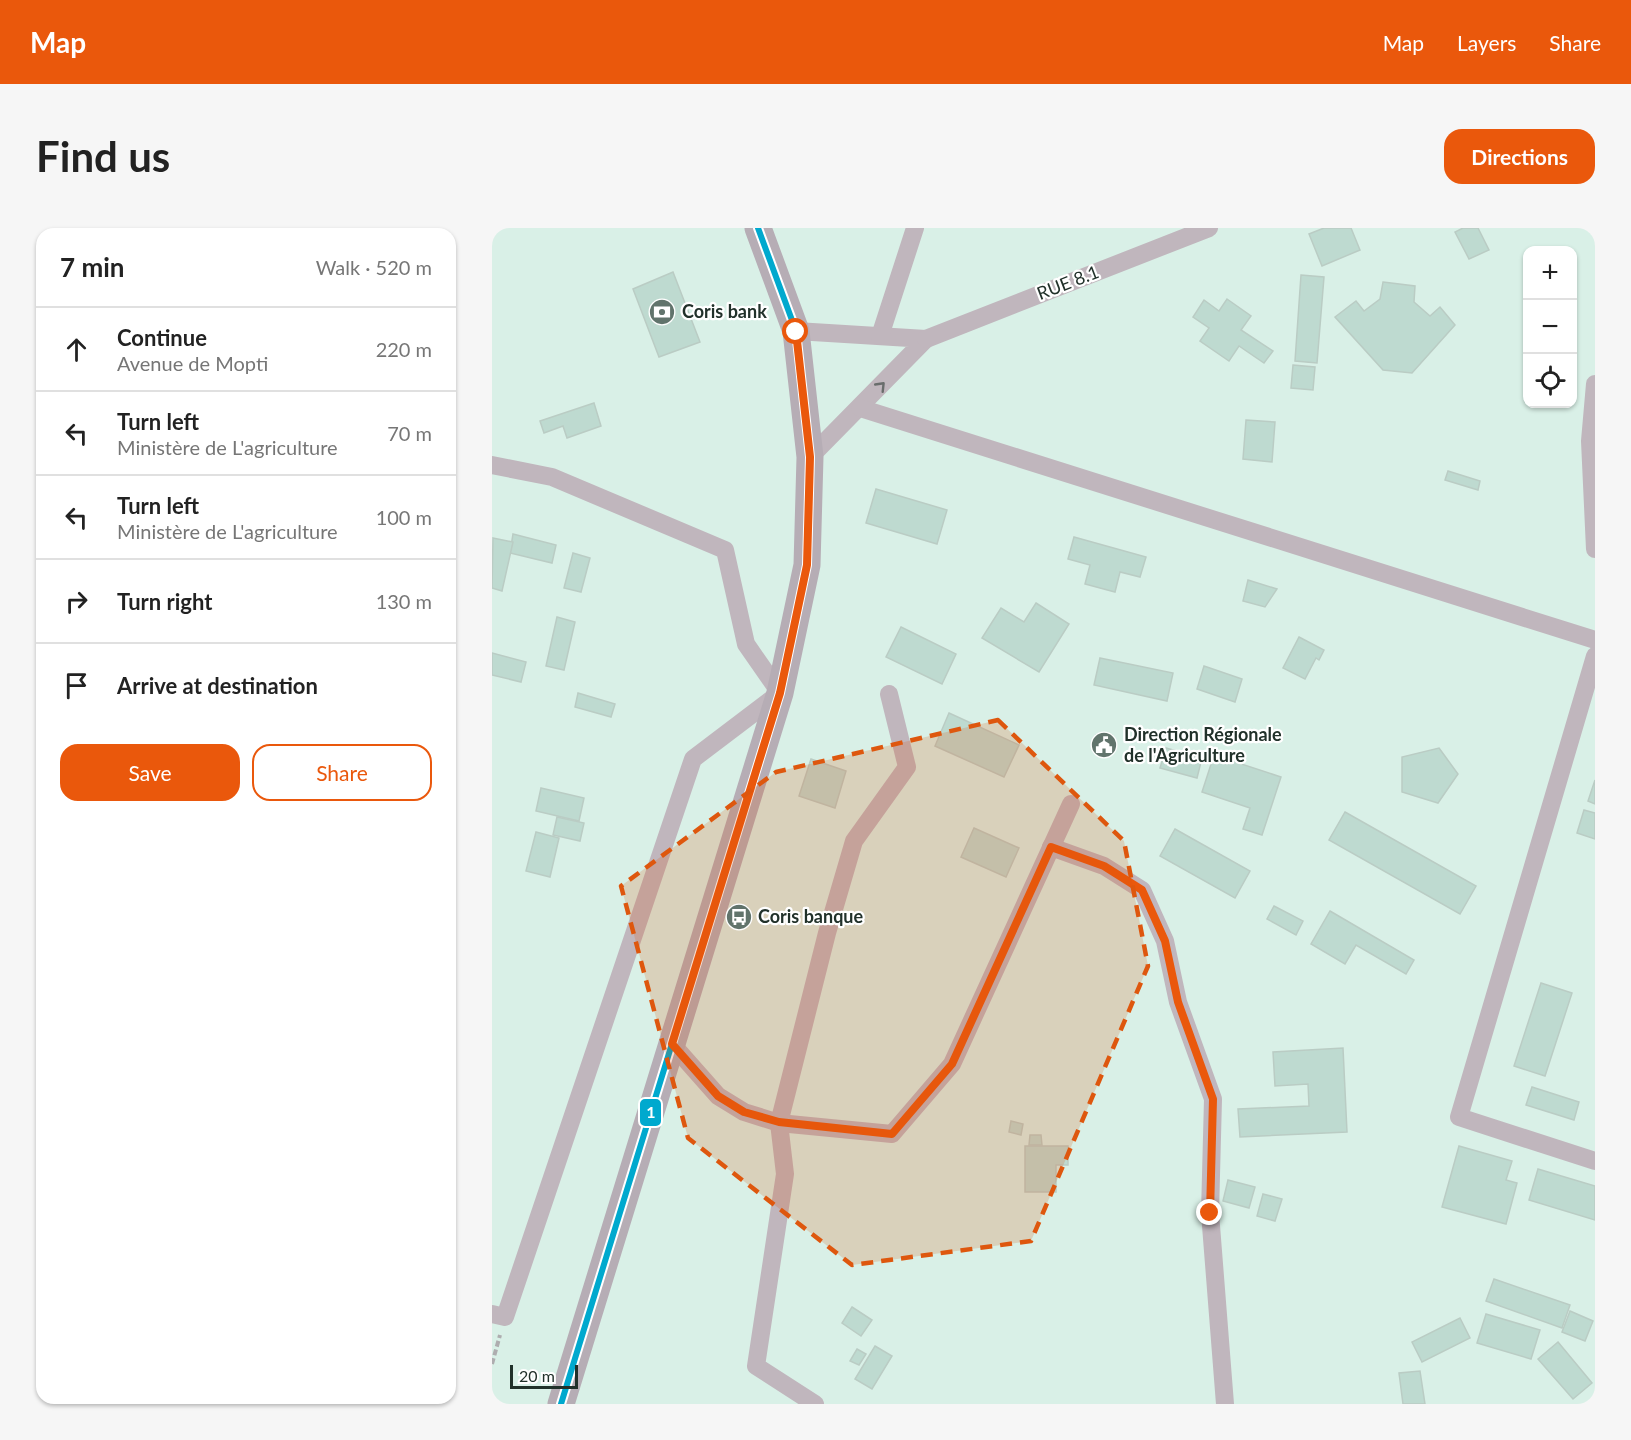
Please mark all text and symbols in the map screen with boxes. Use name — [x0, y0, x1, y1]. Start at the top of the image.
text: Map — [30, 25, 86, 59]
text: Map — [1383, 30, 1424, 55]
text: Layers — [1457, 30, 1516, 55]
text: Share — [1549, 30, 1601, 55]
button: Directions — [1444, 129, 1595, 184]
text: Find us — [36, 131, 170, 181]
map controls — [1523, 246, 1577, 408]
button: + — [1523, 246, 1577, 300]
text: 7 min — [60, 251, 124, 283]
text: Walk · 520 m — [316, 255, 432, 279]
street label: RUE 8.1 — [1034, 260, 1102, 304]
bank icon: Coris bank — [647, 297, 677, 327]
place label: Coris bank — [682, 300, 767, 322]
button: − — [1523, 300, 1577, 354]
route start — [782, 318, 808, 344]
text: Continue — [117, 324, 207, 351]
icon: ahead — [60, 333, 93, 366]
text: 220 m — [376, 337, 432, 361]
text: Avenue de Mopti — [117, 351, 268, 375]
button: locate — [1523, 354, 1577, 408]
one-way arrow — [874, 382, 885, 392]
text: Turn left — [117, 408, 199, 435]
icon: left — [60, 417, 93, 450]
text: 70 m — [387, 421, 432, 445]
text: Ministère de L'agriculture — [117, 435, 338, 459]
text: Turn left — [117, 492, 199, 519]
icon: left — [60, 501, 93, 534]
text: 100 m — [376, 505, 432, 529]
text: Ministère de L'agriculture — [117, 519, 338, 543]
icon: right — [60, 585, 93, 618]
text: Turn right — [117, 588, 212, 615]
text: 130 m — [376, 589, 432, 613]
icon: arrive — [60, 669, 93, 702]
text: Arrive at destination — [117, 672, 318, 699]
place label: Direction Régionale de l'Agriculture — [1124, 723, 1282, 766]
public building icon: Direction Régionale de l'Agriculture — [1089, 730, 1119, 760]
button: Save — [60, 744, 240, 801]
button: Share — [252, 744, 432, 801]
bus stop icon: Coris banque — [724, 902, 754, 932]
place label: Coris banque — [758, 905, 863, 927]
line badge: 1 — [639, 1098, 662, 1127]
text: 1 — [646, 1102, 656, 1121]
route end — [1196, 1199, 1222, 1225]
scale bar — [510, 1362, 578, 1390]
text: 20 m — [519, 1366, 555, 1385]

